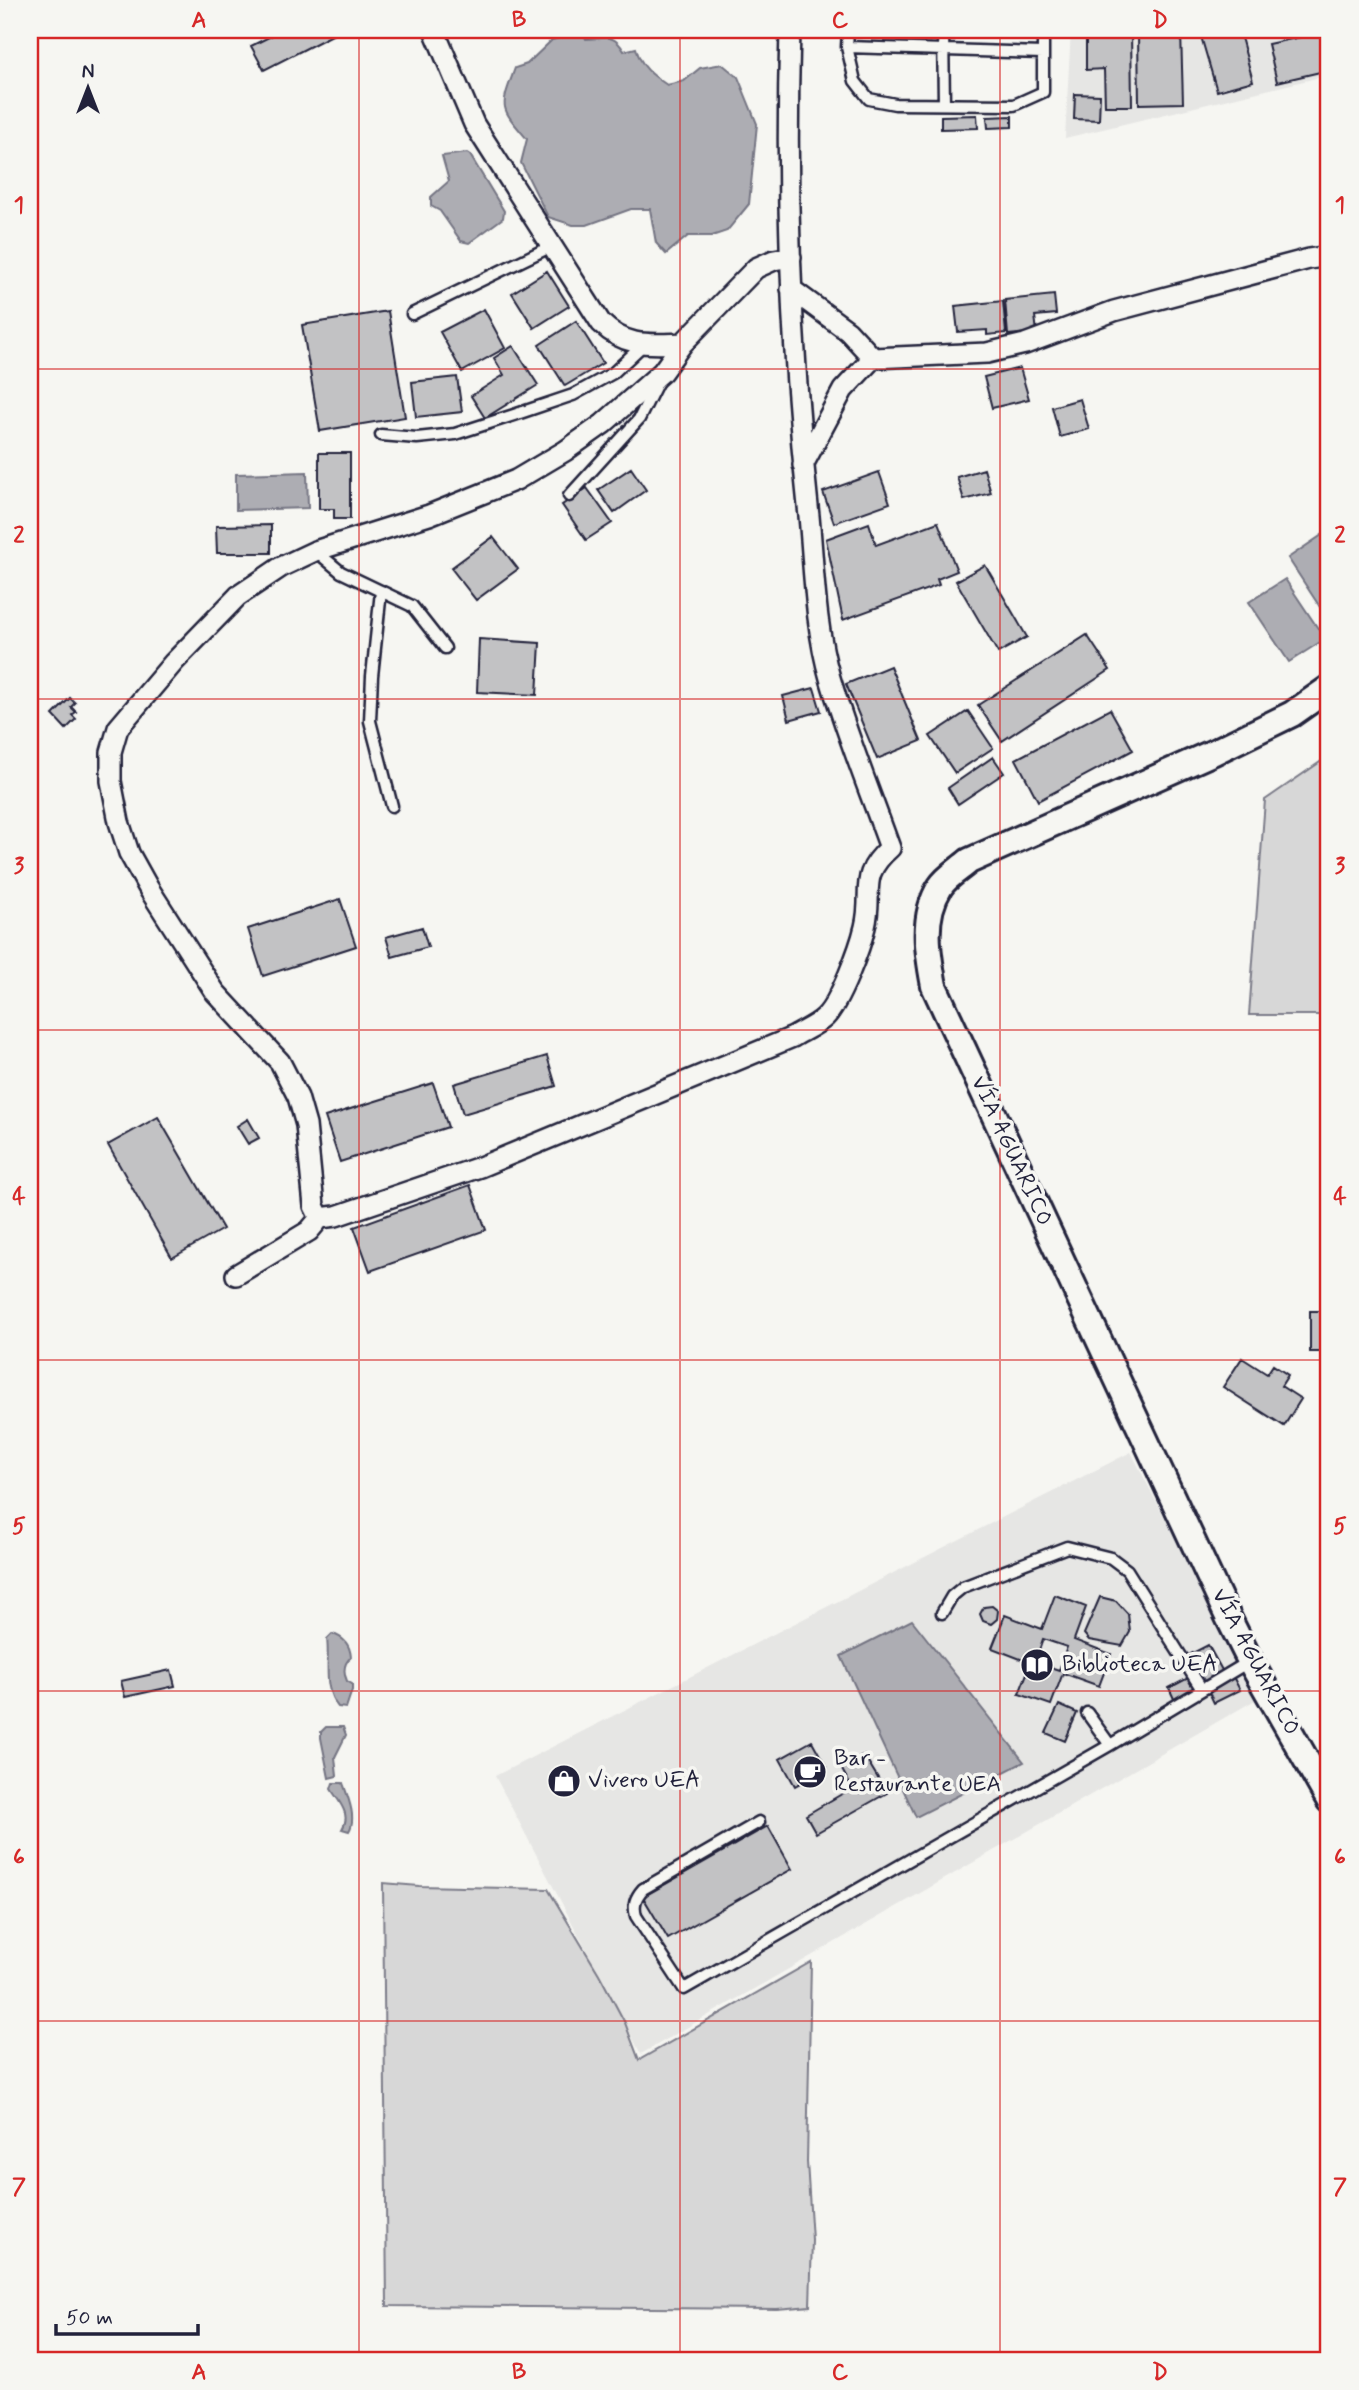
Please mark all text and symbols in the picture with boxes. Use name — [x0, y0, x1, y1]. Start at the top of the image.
text: A — [191, 6, 207, 36]
text: B — [512, 6, 527, 36]
text: C — [832, 6, 849, 36]
text: D — [1152, 6, 1168, 36]
north arrow — [52, 52, 122, 122]
text: N — [82, 60, 94, 85]
text: 1 — [14, 191, 24, 221]
text: 1 — [1335, 191, 1345, 221]
text: 2 — [13, 521, 25, 551]
text: 2 — [1334, 521, 1346, 551]
text: 3 — [14, 852, 25, 882]
text: 3 — [1335, 852, 1346, 882]
street label: VÍA AGUARICO — [963, 1071, 1059, 1231]
text: 4 — [12, 1182, 26, 1212]
text: 4 — [1333, 1182, 1347, 1212]
text: 5 — [12, 1512, 26, 1542]
text: 5 — [1333, 1512, 1347, 1542]
street label: VÍA AGUARICO — [1204, 1583, 1306, 1741]
library icon: Biblioteca UEA — [1018, 1646, 1056, 1684]
place label: Biblioteca UEA — [1062, 1650, 1218, 1680]
place label: Bar - Restaurante UEA — [834, 1744, 1001, 1800]
cafe icon: Bar - Restaurante UEA — [791, 1753, 829, 1791]
shop icon: Vivero UEA — [545, 1762, 583, 1800]
place label: Vivero UEA — [588, 1766, 700, 1796]
text: 6 — [13, 1843, 25, 1873]
text: 6 — [1334, 1843, 1346, 1873]
text: 7 — [12, 2173, 26, 2203]
text: 7 — [1333, 2173, 1347, 2203]
scale bar — [56, 2292, 198, 2336]
text: 50 m — [66, 2304, 113, 2332]
text: A — [191, 2358, 207, 2388]
text: B — [512, 2358, 527, 2388]
text: C — [832, 2358, 849, 2388]
text: D — [1152, 2358, 1168, 2388]

